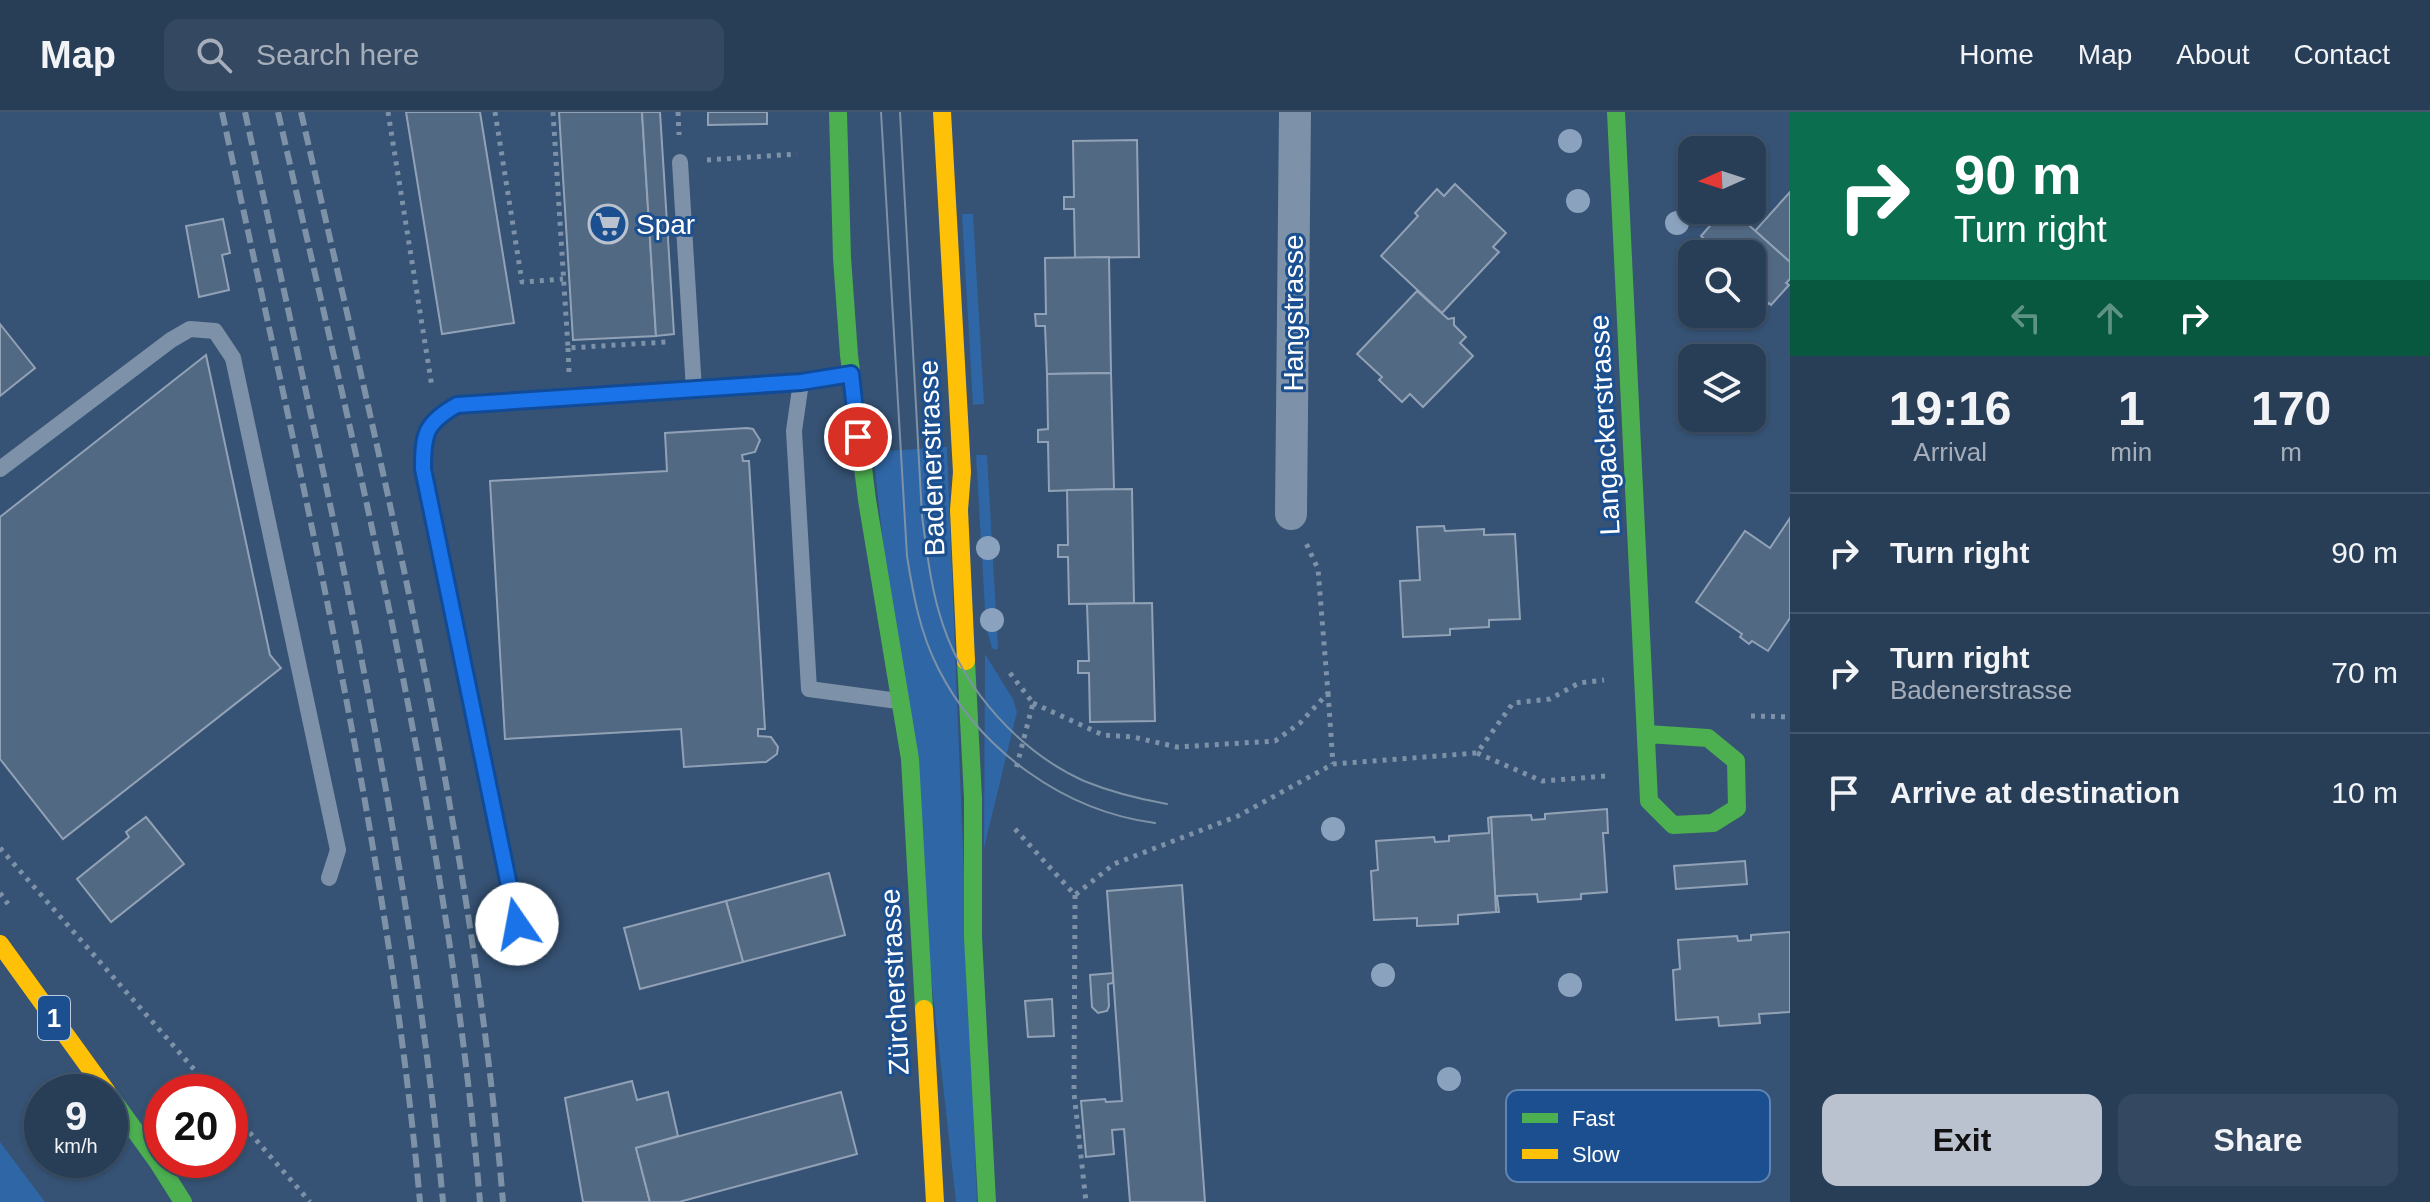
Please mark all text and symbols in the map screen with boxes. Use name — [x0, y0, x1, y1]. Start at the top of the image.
search box — [164, 19, 724, 91]
icon: search — [192, 33, 236, 77]
text: Map — [40, 34, 116, 76]
text: Search here — [256, 38, 419, 71]
text: Home — [1959, 39, 2034, 70]
text: Map — [2078, 39, 2132, 70]
text: About — [2176, 39, 2250, 70]
text: Contact — [2294, 39, 2390, 70]
north arrow — [1678, 136, 1766, 224]
map controls — [1678, 136, 1766, 432]
text: 90 m — [1954, 143, 2082, 206]
icon: right — [1822, 144, 1926, 248]
supermarket icon: Spar — [587, 203, 629, 245]
place label: Spar — [636, 209, 695, 240]
text: Turn right — [1954, 209, 2107, 250]
street label: Hangstrasse — [1278, 234, 1309, 392]
button: search — [1678, 240, 1766, 328]
icon: left — [2004, 296, 2048, 340]
icon: ahead — [2088, 296, 2132, 340]
icon: right — [2172, 296, 2216, 340]
street label: Langackerstrasse — [1583, 314, 1626, 536]
button: layers — [1678, 344, 1766, 432]
street label: Badenerstrasse — [913, 359, 950, 557]
text: 19:16 — [1889, 382, 2012, 435]
text: 1 — [2118, 382, 2145, 435]
text: 170 — [2251, 382, 2331, 435]
pin — [824, 403, 892, 471]
icon: arrive — [836, 415, 880, 459]
text: Arrival — [1913, 437, 1987, 467]
text: min — [2110, 437, 2152, 467]
text: m — [2280, 437, 2302, 467]
icon: right — [1822, 531, 1866, 575]
text: Turn right — [1890, 536, 2029, 569]
text: 90 m — [2331, 536, 2398, 569]
text: Turn right — [1890, 641, 2029, 674]
icon: right — [1822, 651, 1866, 695]
text: 70 m — [2331, 656, 2398, 689]
text: Badenerstrasse — [1890, 675, 2072, 705]
icon: arrive — [1822, 771, 1866, 815]
text: Arrive at destination — [1890, 776, 2180, 809]
text: 10 m — [2331, 776, 2398, 809]
position arrow — [475, 882, 559, 966]
street label: Zürcherstrasse — [874, 888, 915, 1076]
road number: 1 — [38, 996, 70, 1040]
speed limit sign: 20 — [144, 1074, 248, 1178]
legend — [1506, 1090, 1770, 1182]
text: 9 — [65, 1094, 87, 1138]
button: Exit — [1822, 1094, 2102, 1186]
button: Share — [2118, 1094, 2398, 1186]
text: Fast — [1572, 1106, 1615, 1131]
text: km/h — [54, 1135, 98, 1157]
text: Slow — [1572, 1142, 1620, 1167]

